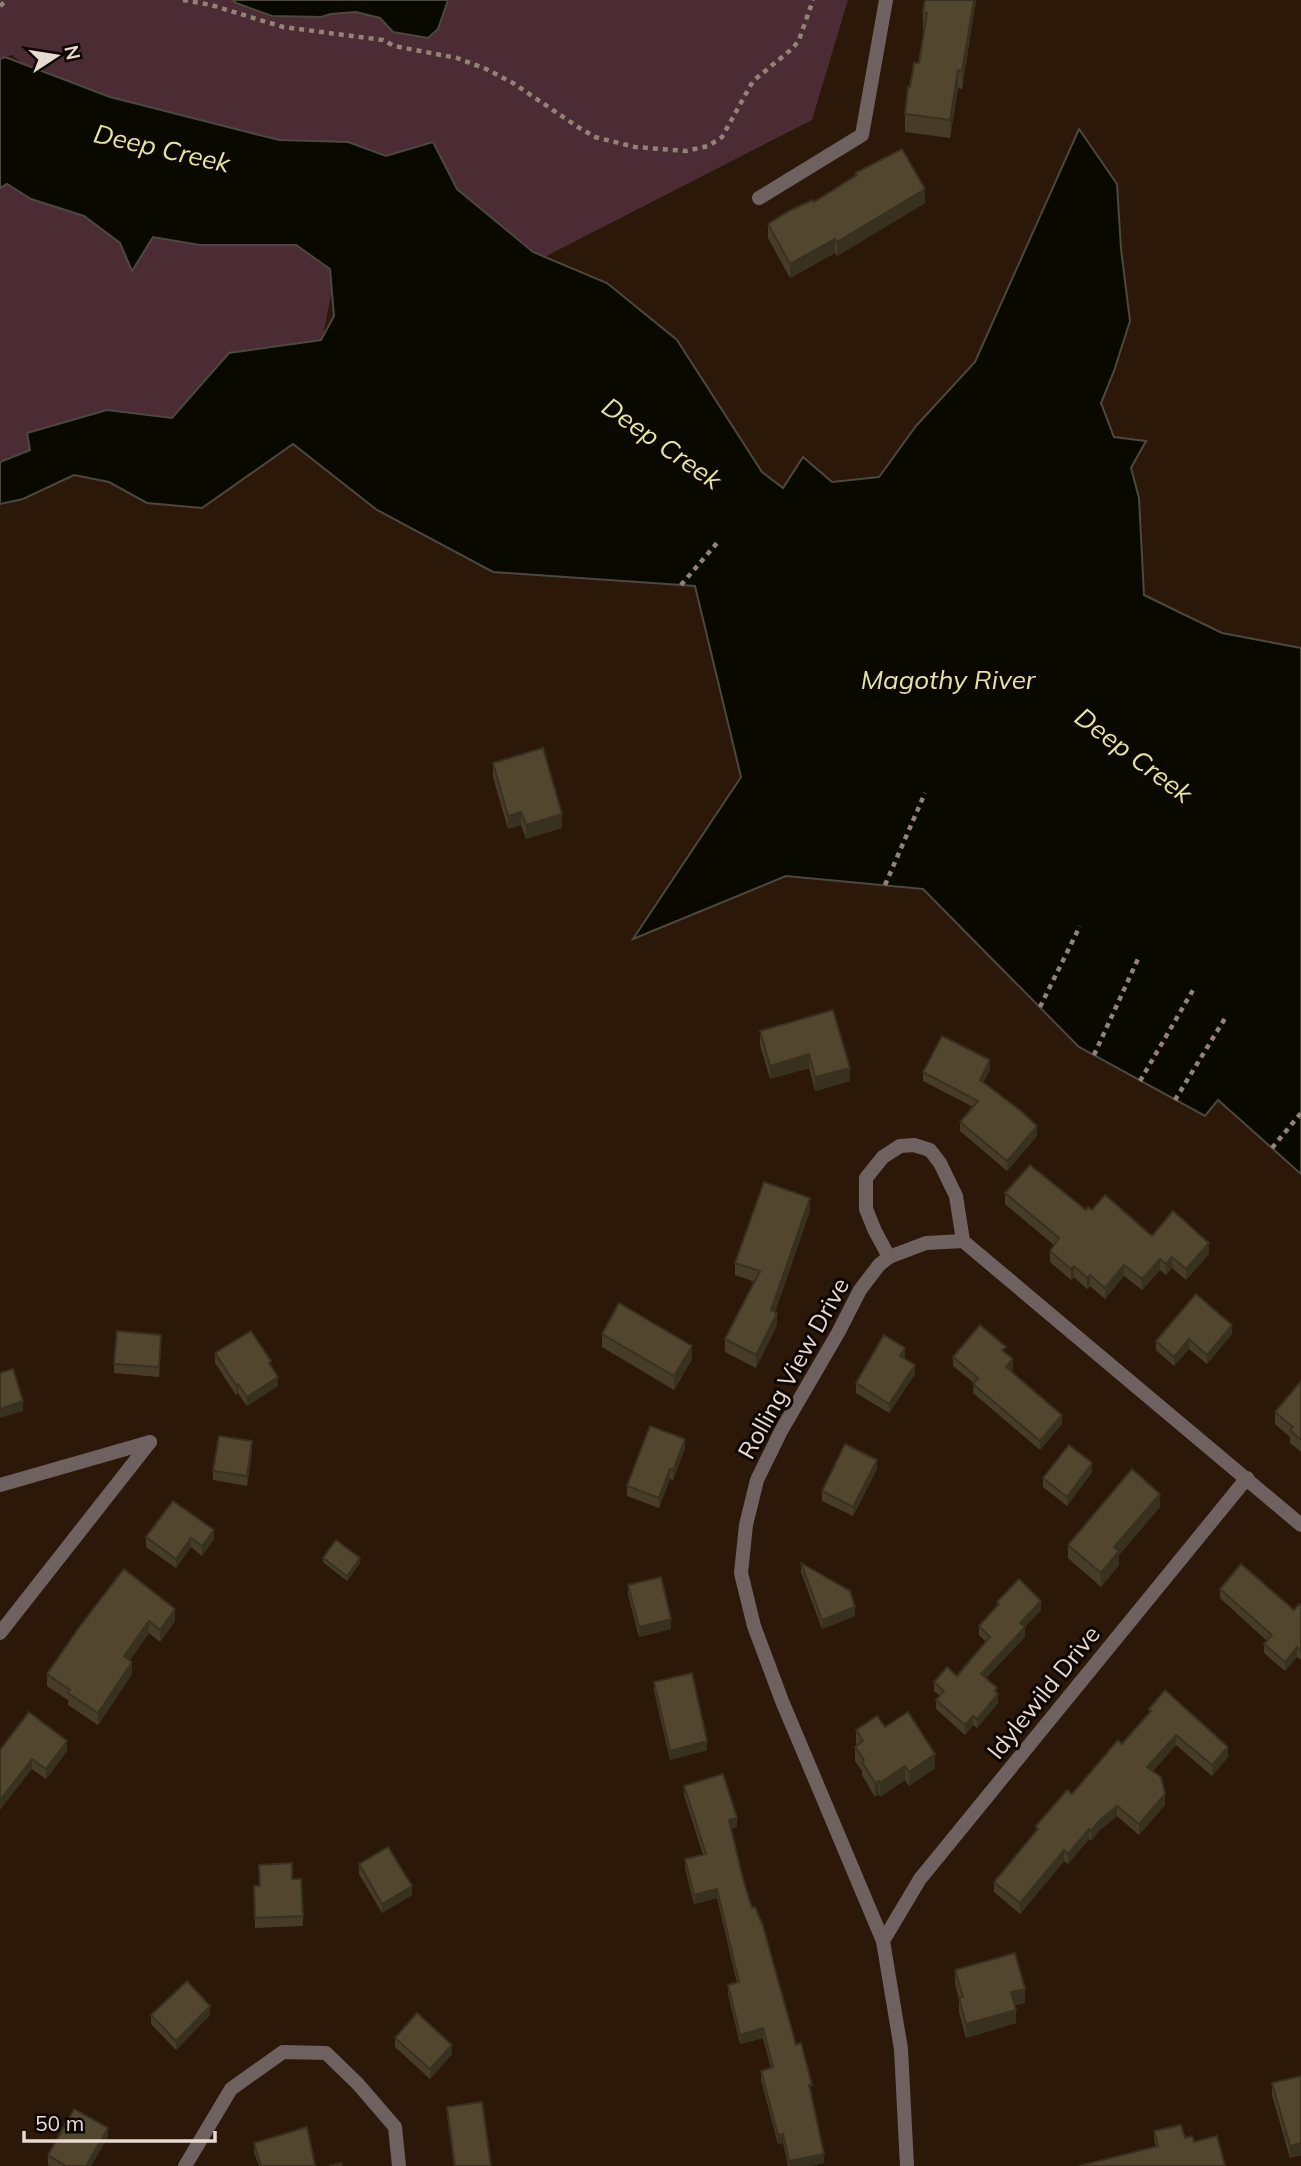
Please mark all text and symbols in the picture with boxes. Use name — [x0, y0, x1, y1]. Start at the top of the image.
north arrow — [21, 21, 91, 91]
text: N — [59, 43, 86, 62]
water label: Deep Creek — [91, 116, 234, 180]
water label: Deep Creek — [596, 390, 729, 497]
water label: Magothy River — [861, 663, 1037, 696]
water label: Deep Creek — [1069, 700, 1200, 810]
street label: Rolling View Drive — [731, 1272, 855, 1464]
street label: Idylewild Drive — [980, 1619, 1106, 1765]
scale bar — [24, 2100, 215, 2144]
text: 50 m — [35, 2110, 84, 2136]

